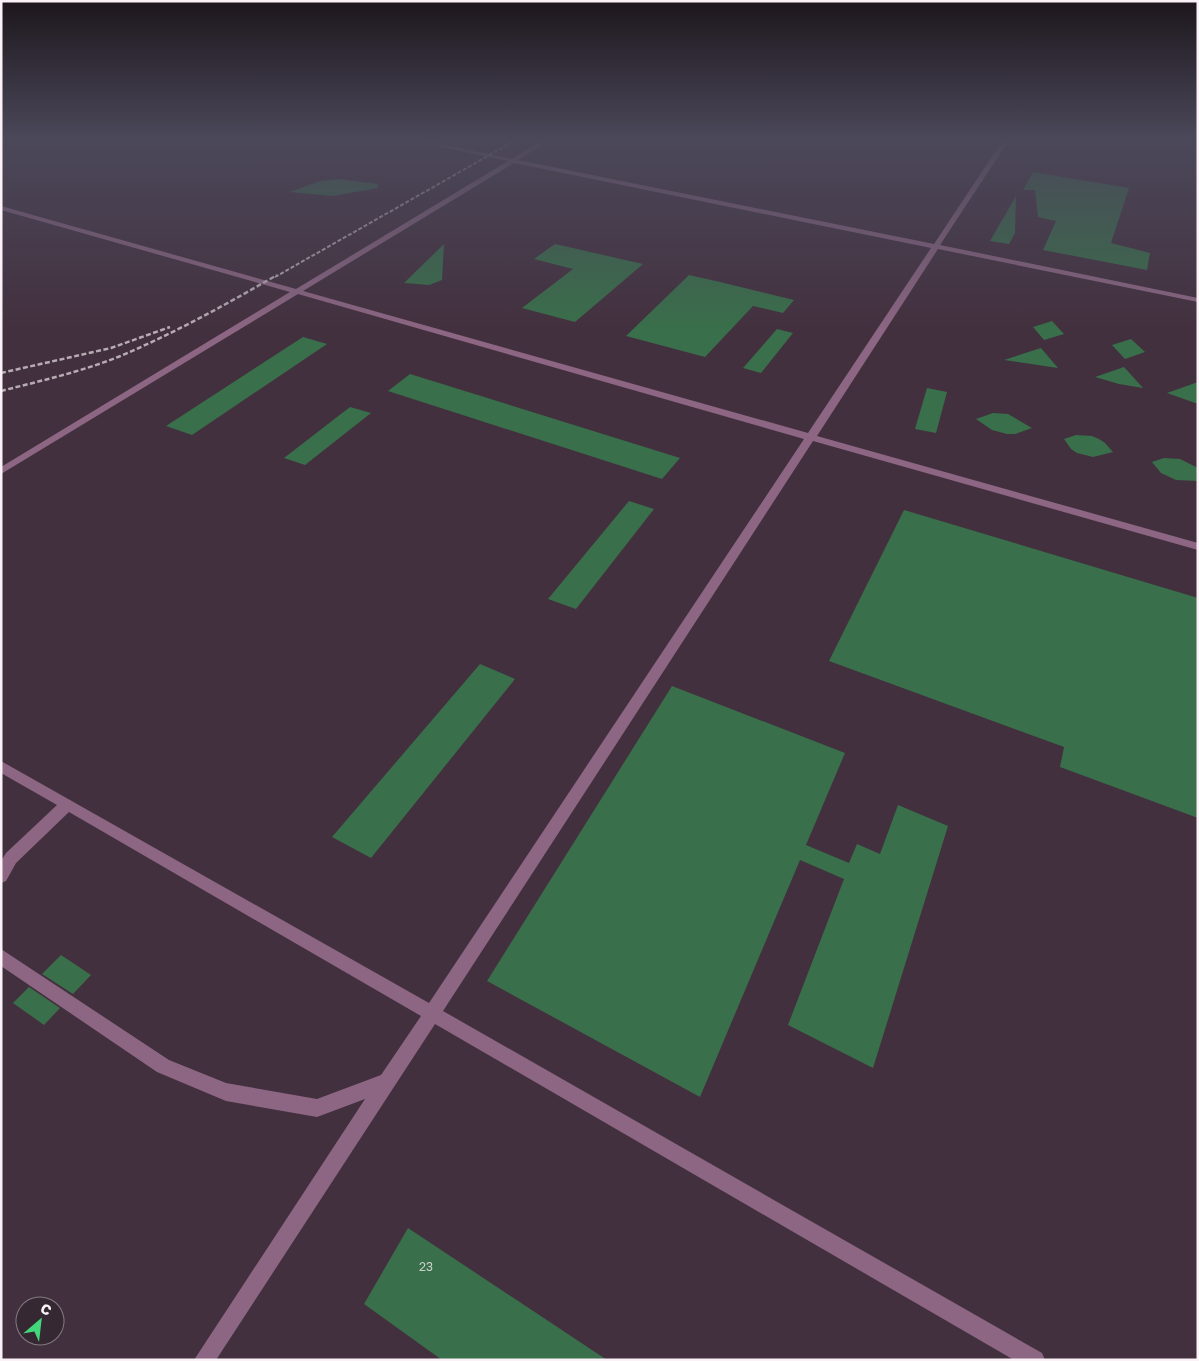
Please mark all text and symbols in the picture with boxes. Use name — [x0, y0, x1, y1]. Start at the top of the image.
house number: 23 — [419, 1259, 433, 1274]
north arrow — [15, 1296, 65, 1346]
text: С — [38, 1299, 55, 1319]

